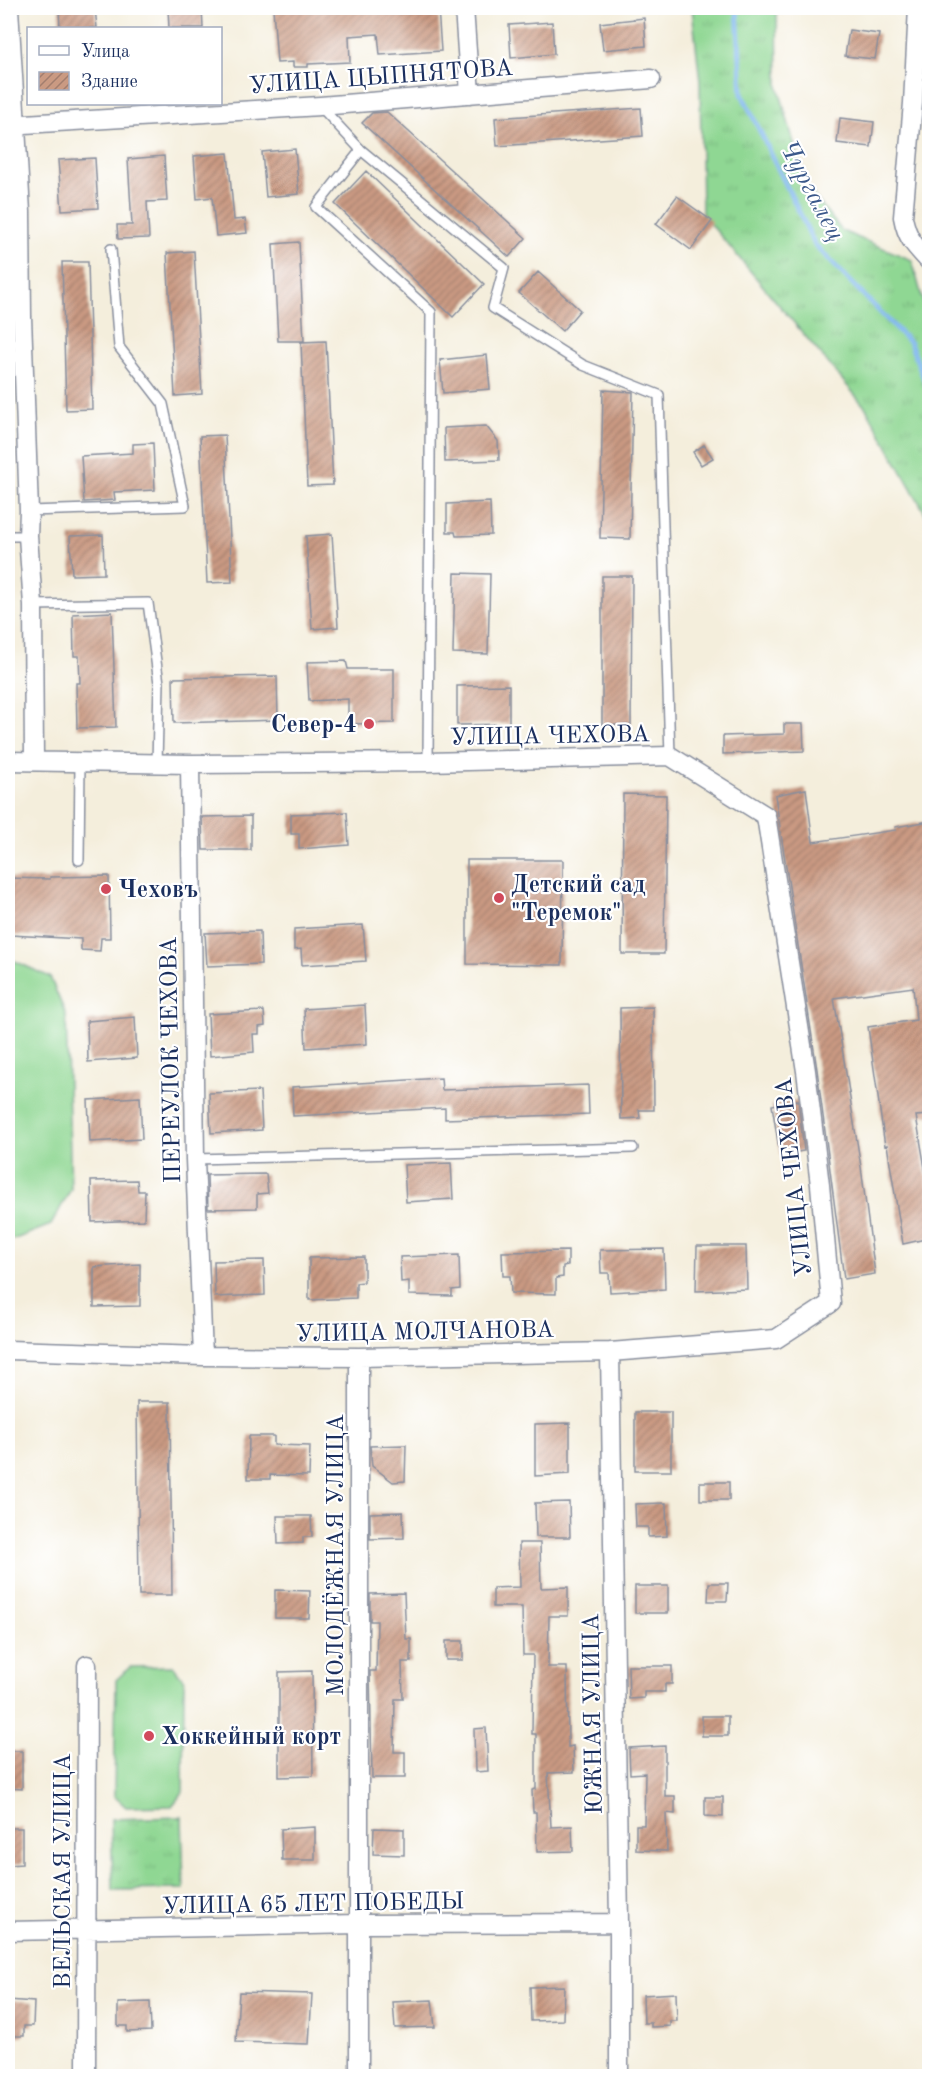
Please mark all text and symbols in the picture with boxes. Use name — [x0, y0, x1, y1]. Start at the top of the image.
legend — [27, 27, 222, 105]
text: Улица — [81, 43, 130, 61]
street label: УЛИЦА ЦЫПНЯТОВА — [248, 57, 514, 99]
text: Здание — [81, 73, 138, 91]
water label: Чургалец — [774, 136, 849, 246]
place label: Север-4 — [271, 714, 357, 738]
marker: Север-4 — [362, 717, 376, 731]
street label: УЛИЦА ЧЕХОВА — [450, 723, 650, 751]
place label: Детский сад "Теремок" — [511, 874, 646, 926]
place label: Чеховъ — [118, 879, 198, 903]
marker: Чеховъ — [99, 882, 113, 896]
marker: Детский сад "Теремок" — [492, 891, 506, 905]
street label: ПЕРЕУЛОК ЧЕХОВА — [158, 936, 186, 1184]
street label: УЛИЦА ЧЕХОВА — [773, 1076, 817, 1278]
street label: УЛИЦА МОЛЧАНОВА — [296, 1319, 554, 1347]
street label: МОЛОДЁЖНАЯ УЛИЦА — [322, 1414, 349, 1696]
street label: ЮЖНАЯ УЛИЦА — [580, 1613, 608, 1815]
place label: Хоккейный корт — [161, 1726, 341, 1750]
marker: Хоккейный корт — [142, 1729, 156, 1743]
street label: ВЕЛЬСКАЯ УЛИЦА — [52, 1753, 76, 1989]
street label: УЛИЦА 65 ЛЕТ ПОБЕДЫ — [162, 1890, 464, 1920]

